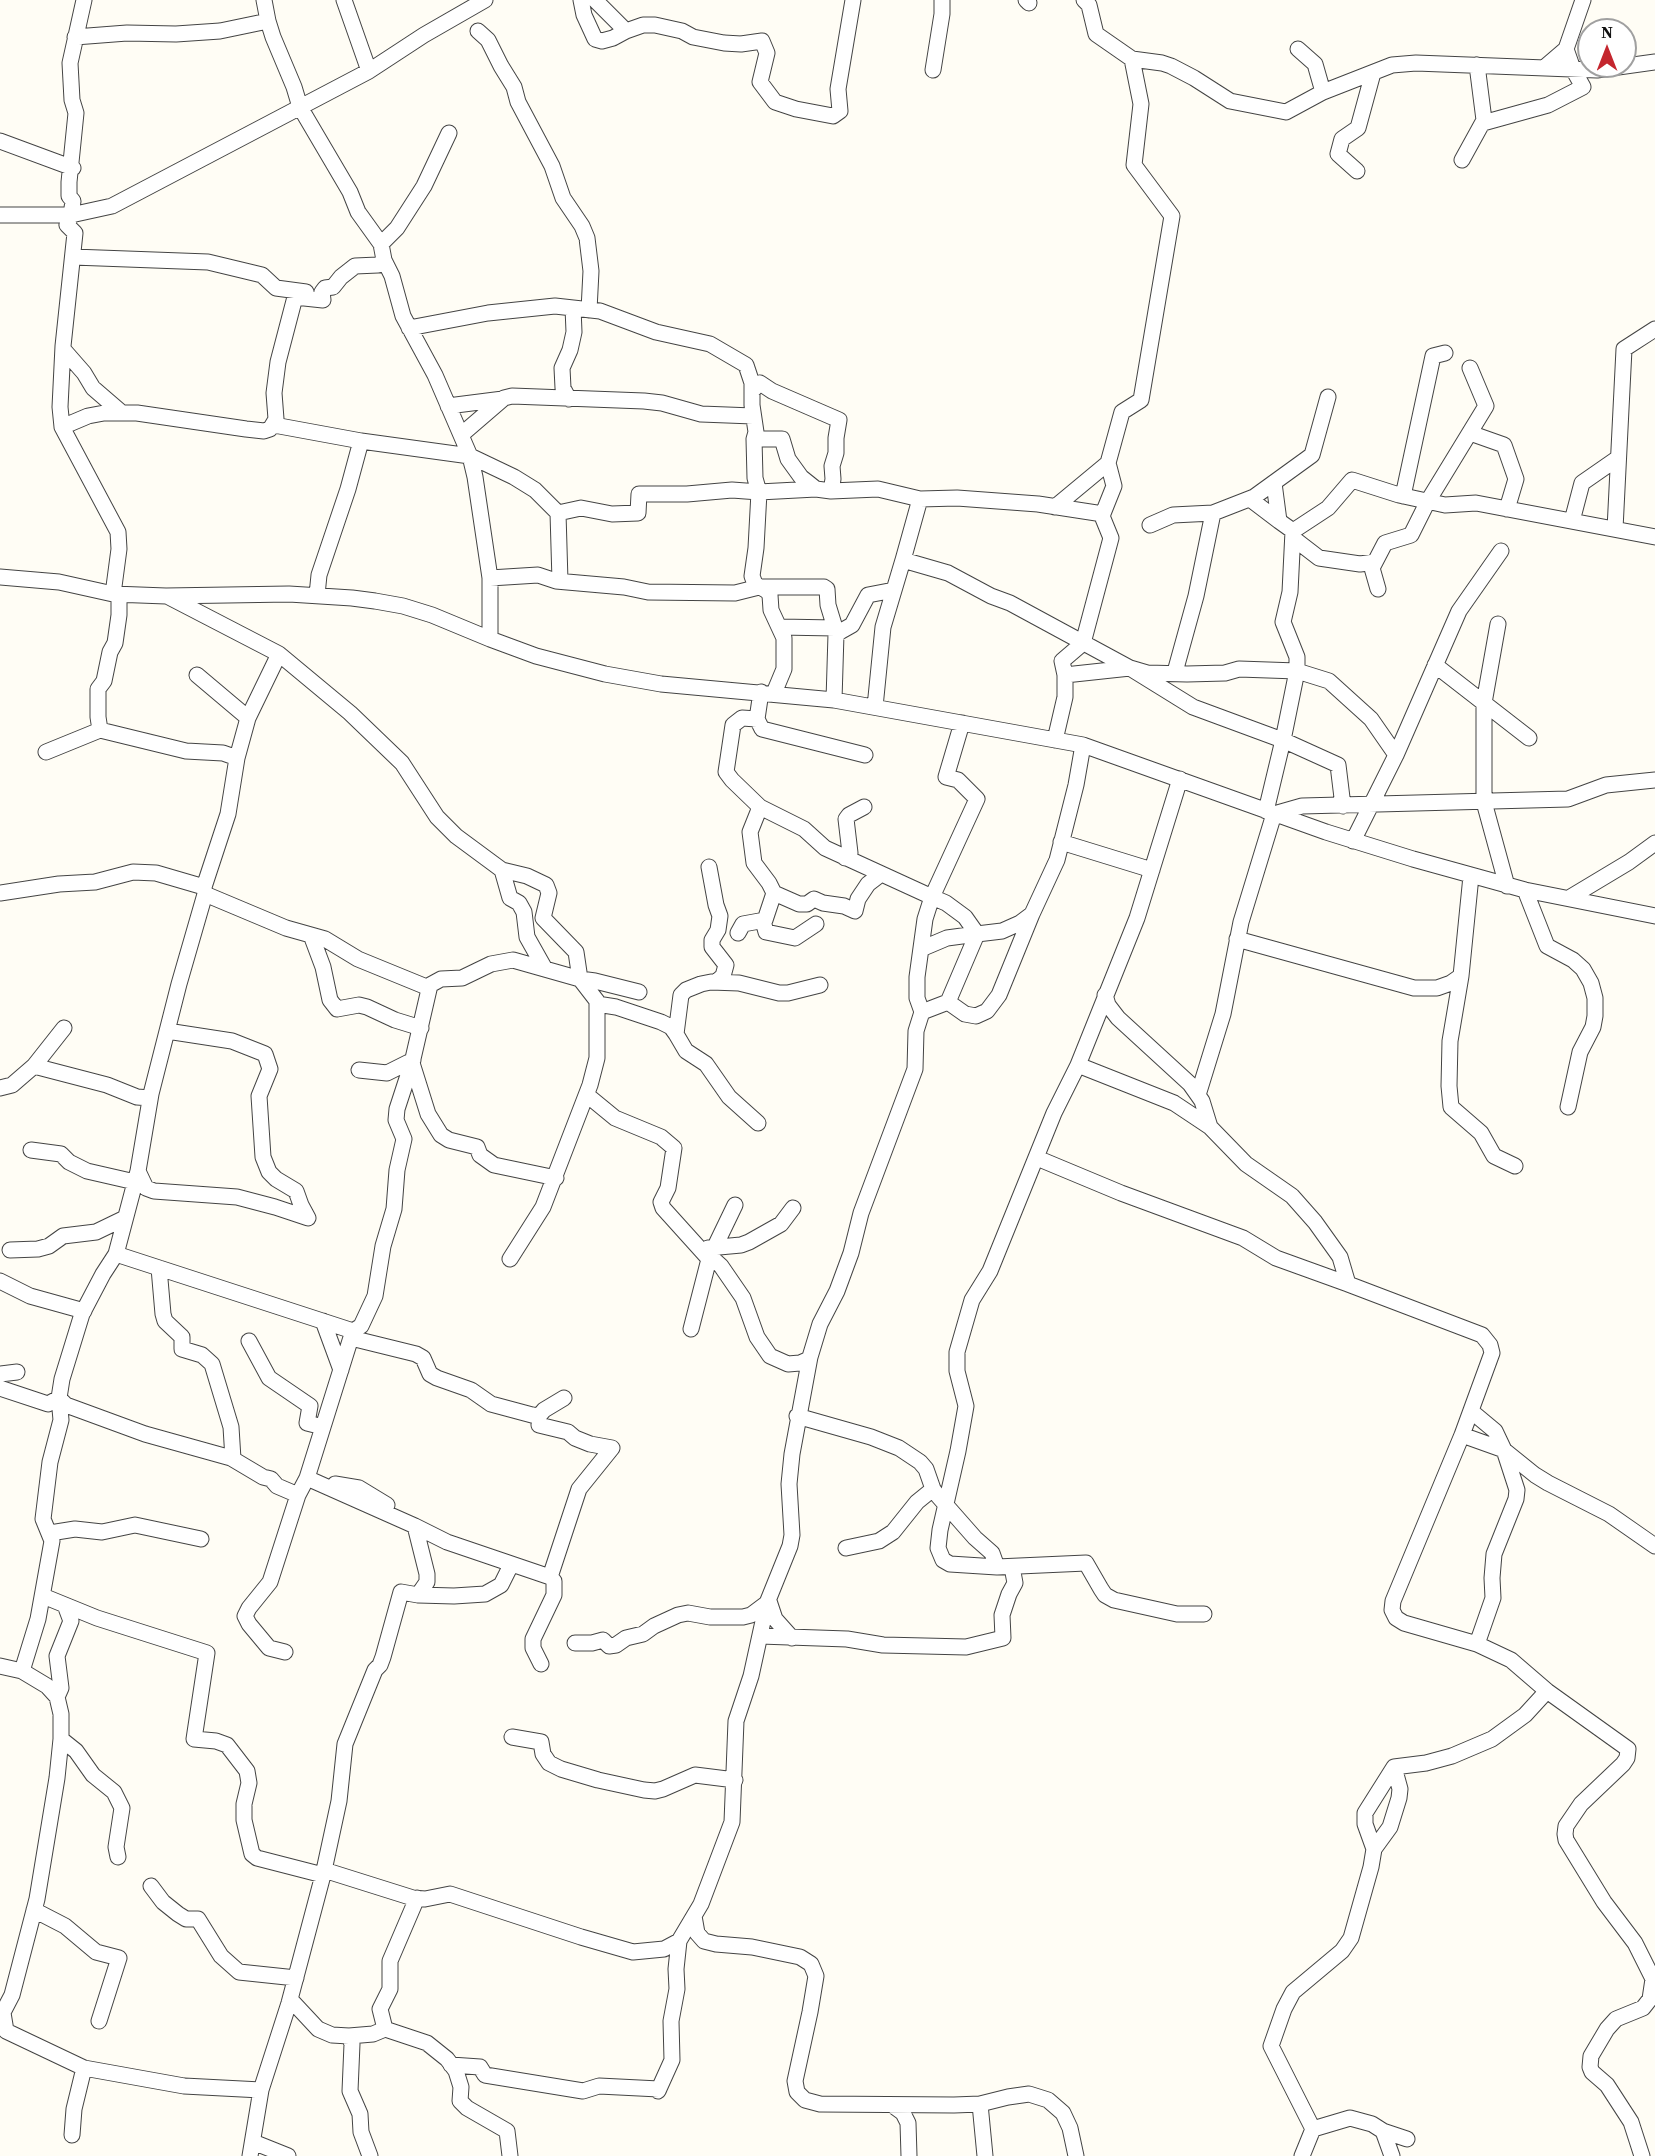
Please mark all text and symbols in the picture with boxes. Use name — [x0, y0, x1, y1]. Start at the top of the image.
north arrow — [1577, 18, 1637, 78]
text: N — [1601, 21, 1613, 43]

